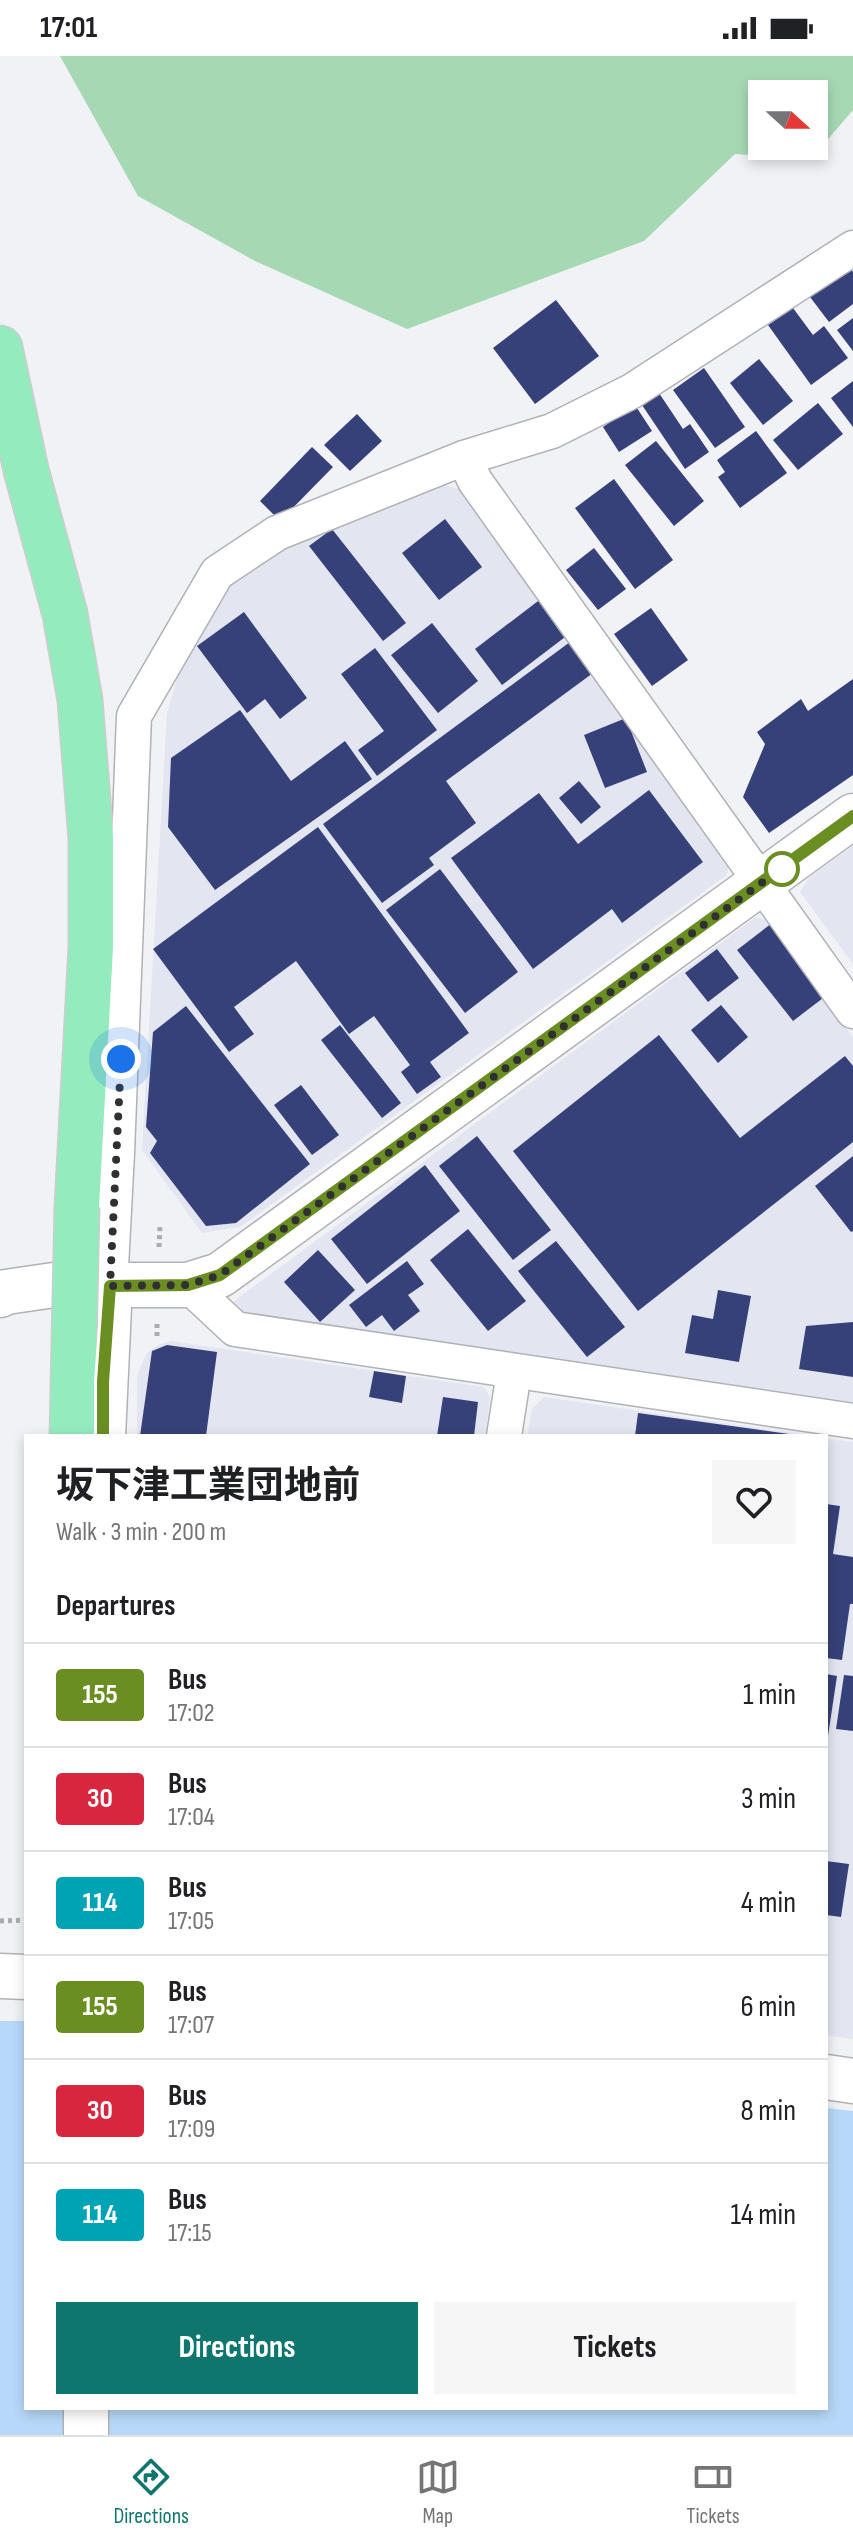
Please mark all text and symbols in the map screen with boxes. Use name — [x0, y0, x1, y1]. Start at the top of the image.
text: 17:01 — [40, 10, 97, 46]
north arrow — [748, 80, 828, 160]
map controls — [748, 80, 828, 160]
unlabelled marker — [765, 852, 799, 886]
your location — [101, 1039, 141, 1079]
button: heart — [712, 1460, 796, 1544]
text: 坂下津工業団地前 — [56, 1464, 360, 1509]
text: Walk · 3 min · 200 m — [56, 1517, 226, 1548]
text: Departures — [56, 1588, 176, 1624]
text: Bus — [168, 1662, 207, 1698]
text: 1 min — [743, 1677, 796, 1713]
text: 155 — [82, 1678, 118, 1711]
text: 17:02 — [168, 1698, 214, 1729]
text: Bus — [168, 1766, 207, 1802]
text: 3 min — [741, 1781, 796, 1817]
text: 30 — [87, 1782, 113, 1815]
text: 17:04 — [168, 1802, 215, 1833]
text: Bus — [168, 1870, 207, 1906]
text: 4 min — [741, 1885, 796, 1921]
text: 114 — [82, 1886, 118, 1919]
text: 17:05 — [168, 1906, 214, 1937]
text: Bus — [168, 1974, 207, 2010]
text: 6 min — [740, 1989, 796, 2025]
text: 155 — [82, 1990, 118, 2023]
text: 17:07 — [168, 2010, 214, 2041]
text: Bus — [168, 2078, 207, 2114]
text: 8 min — [740, 2093, 796, 2129]
text: 30 — [87, 2094, 113, 2127]
text: 17:09 — [168, 2114, 215, 2145]
text: Bus — [168, 2182, 207, 2218]
text: 14 min — [731, 2197, 796, 2233]
text: 114 — [82, 2198, 118, 2231]
text: 17:15 — [168, 2218, 212, 2249]
button: Directions — [56, 2302, 418, 2394]
button: Tickets — [434, 2302, 796, 2394]
tab: Directions — [113, 2455, 189, 2530]
tab: Map — [416, 2455, 460, 2530]
tab: Tickets — [687, 2455, 740, 2530]

